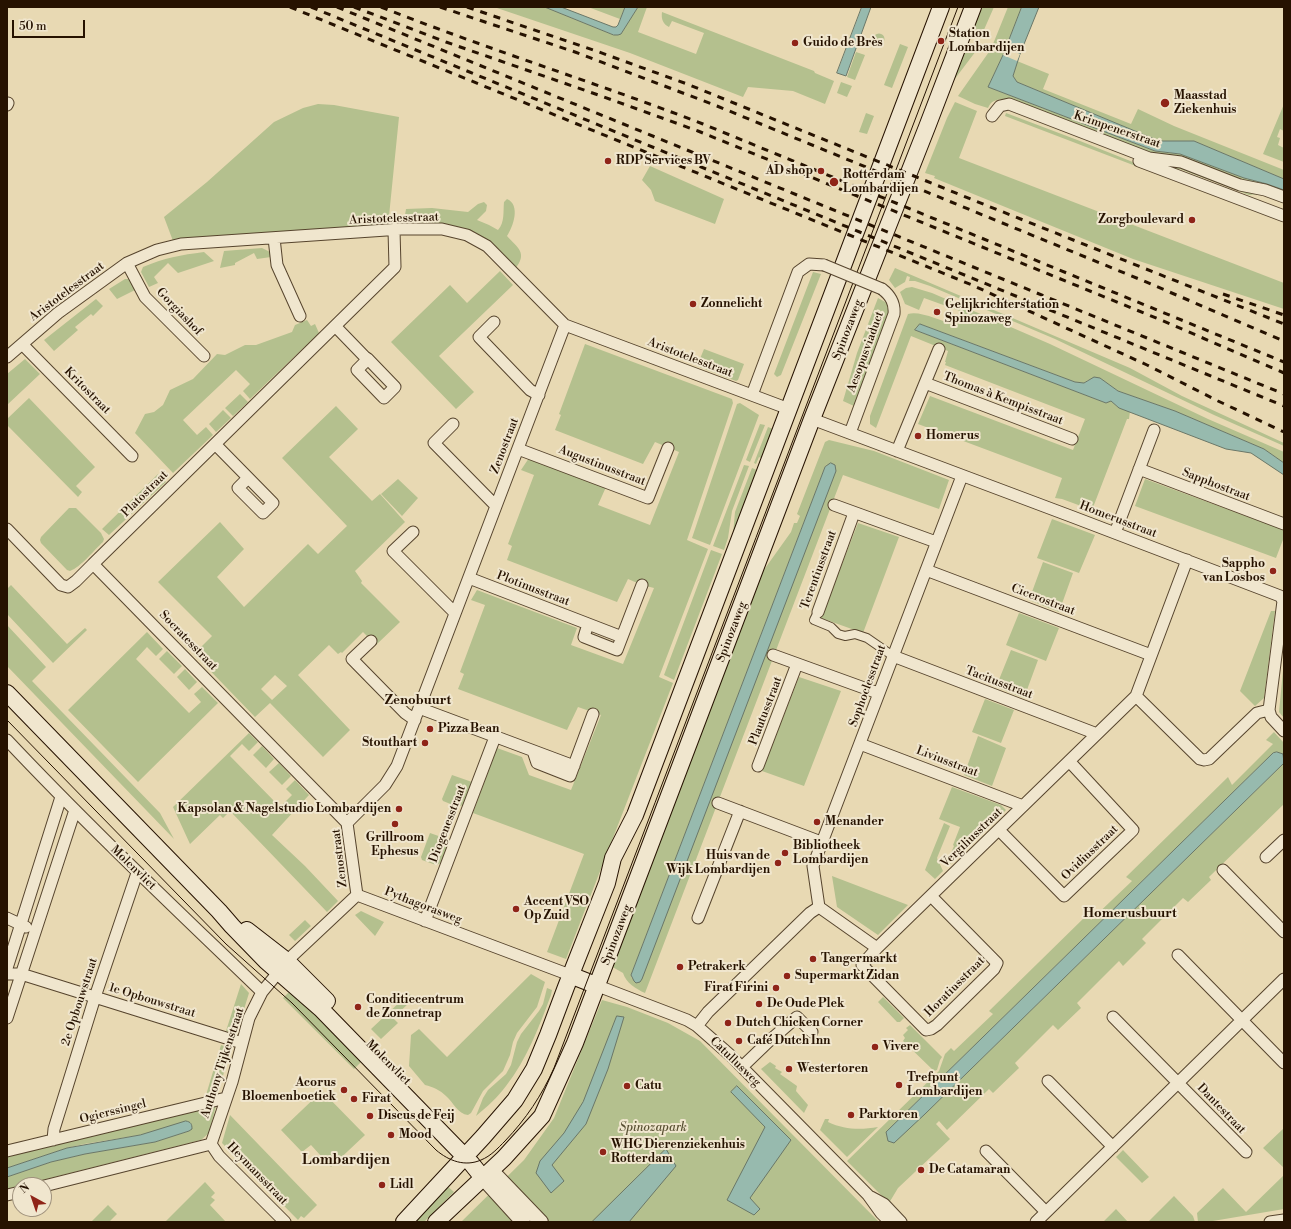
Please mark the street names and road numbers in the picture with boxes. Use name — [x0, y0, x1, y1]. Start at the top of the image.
street label: Krimpenerstraat — [1072, 108, 1162, 152]
street label: Aristotelesstraat — [349, 210, 439, 228]
street label: Aristotelesstraat — [27, 259, 107, 325]
street label: Gorgiashof — [153, 285, 205, 339]
street label: Spinozaweg — [830, 298, 866, 362]
street label: Aesopusviaduct — [845, 309, 887, 395]
street label: Aristotelesstraat — [645, 335, 735, 381]
street label: Kritostraat — [61, 365, 113, 417]
street label: Thomas à Kempisstraat — [941, 369, 1065, 429]
street label: Zenostraat — [488, 416, 522, 476]
street label: Augustinusstraat — [556, 443, 648, 489]
street label: Sapphostraat — [1180, 465, 1252, 505]
street label: Platostraat — [119, 468, 171, 520]
street label: Homerusstraat — [1077, 499, 1159, 541]
street label: Terentiusstraat — [798, 528, 840, 612]
street label: Plotinusstraat — [494, 568, 572, 610]
street label: Cicerostraat — [1009, 581, 1077, 619]
street label: Spinozaweg — [714, 600, 750, 664]
street label: Socratesstraat — [156, 608, 220, 674]
street label: Sophoclesstraat — [846, 643, 890, 729]
street label: Tacitusstraat — [963, 664, 1035, 702]
street label: Plautusstraat — [746, 675, 786, 747]
street label: Liviusstraat — [914, 744, 980, 780]
street label: Diogenesstraat — [427, 783, 469, 865]
street label: Vergiliusstraat — [938, 805, 1006, 871]
street label: Ovidiusstraat — [1059, 822, 1121, 884]
street label: Zenostraat — [329, 828, 351, 888]
street label: Molenvliet — [107, 843, 159, 893]
street label: Pythagorasweg — [382, 885, 464, 927]
street label: Spinozaweg — [599, 903, 635, 967]
street label: Horatiusstraat — [922, 954, 988, 1020]
street label: 2e Opbouwstraat — [59, 956, 101, 1048]
street label: 1e Opbouwstraat — [107, 981, 197, 1021]
street label: Anthony Tijkenstraat — [198, 1006, 248, 1120]
street label: Catullusweg — [707, 1034, 763, 1090]
street label: Molenvliet — [362, 1037, 414, 1089]
street label: Dantestraat — [1194, 1081, 1248, 1137]
street label: Ogierssingel — [78, 1097, 148, 1127]
street label: Heymansstraat — [223, 1140, 291, 1208]

